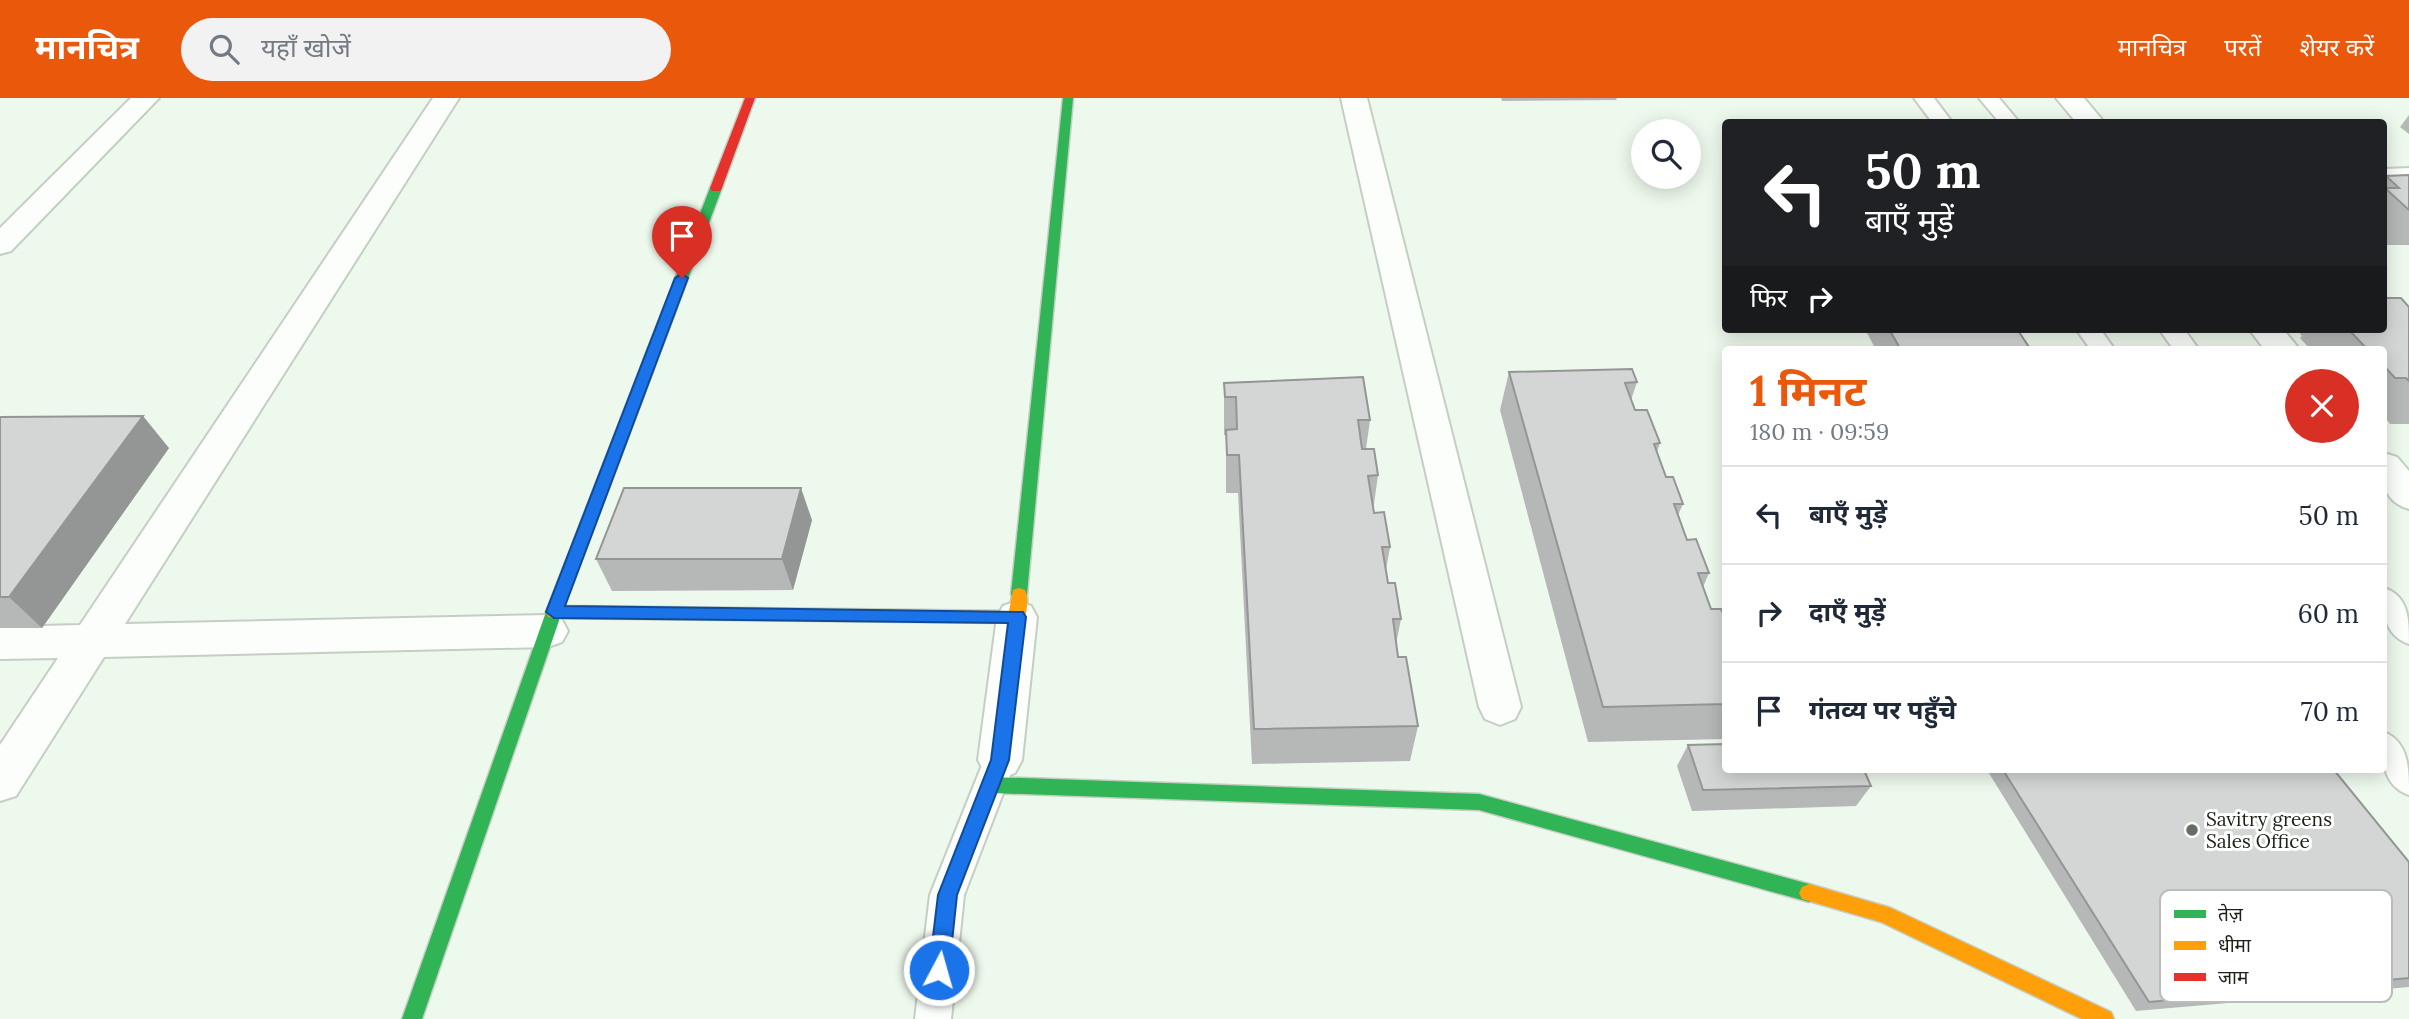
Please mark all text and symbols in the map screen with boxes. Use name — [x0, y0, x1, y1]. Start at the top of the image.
search box — [181, 18, 671, 81]
text: मानचित्र — [35, 26, 139, 68]
icon: search — [205, 30, 243, 68]
text: यहाँ खोजें — [261, 31, 351, 64]
text: मानचित्र — [2118, 32, 2186, 63]
text: परतें — [2224, 32, 2261, 63]
text: शेयर करें — [2299, 32, 2374, 63]
map controls — [1631, 119, 1701, 189]
button: search — [1631, 119, 1701, 189]
text: 50 m — [1865, 139, 1981, 201]
icon: left — [1750, 147, 1841, 238]
text: बाएँ मुड़ें — [1865, 200, 1954, 241]
pin — [652, 206, 712, 278]
icon: arrive — [663, 217, 701, 255]
icon: right — [1801, 280, 1839, 318]
text: फिर — [1750, 281, 1787, 314]
text: 1 मिनट — [1750, 364, 1866, 418]
button: close — [2285, 369, 2359, 443]
text: 180 m · 09:59 — [1750, 417, 1889, 446]
icon: left — [1750, 496, 1788, 534]
text: बाएँ मुड़ें — [1809, 497, 1887, 530]
text: 50 m — [2299, 499, 2359, 532]
icon: right — [1750, 594, 1788, 632]
text: दाएँ मुड़ें — [1809, 595, 1886, 628]
text: 60 m — [2298, 597, 2359, 630]
icon: arrive — [1750, 692, 1788, 730]
text: गंतव्य पर पहुँचे — [1809, 693, 1956, 726]
text: 70 m — [2301, 695, 2359, 728]
place label: Savitry greens Sales Office — [2206, 807, 2332, 853]
marker: Savitry greens Sales Office — [2184, 822, 2200, 838]
legend — [2160, 890, 2392, 1002]
text: तेज़ — [2218, 902, 2244, 926]
position arrow — [902, 933, 976, 1007]
text: धीमा — [2218, 933, 2252, 957]
text: जाम — [2218, 965, 2249, 989]

